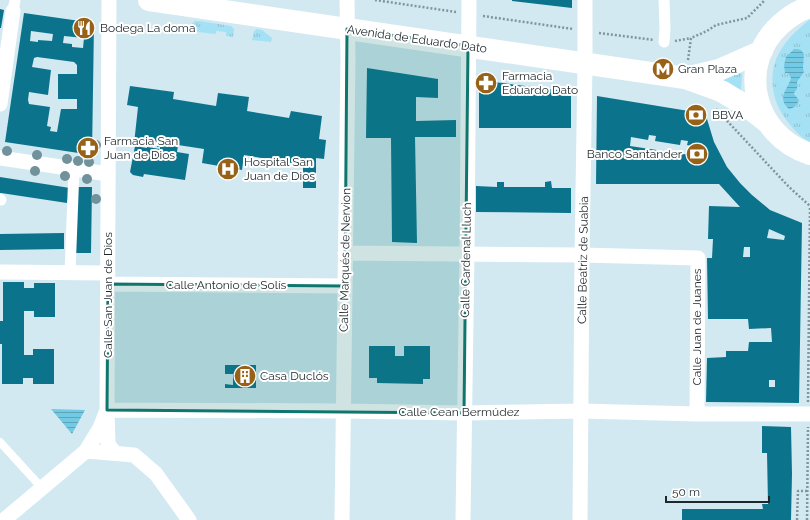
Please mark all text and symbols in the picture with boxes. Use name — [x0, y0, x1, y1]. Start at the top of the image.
restaurant icon: Bodega La doma — [71, 15, 97, 41]
place label: Bodega La doma — [100, 21, 195, 35]
street label: Avenida de Eduardo Dato — [346, 22, 488, 56]
metro station icon: Gran Plaza — [650, 56, 676, 82]
place label: Gran Plaza — [678, 62, 737, 76]
place label: Farmacia Eduardo Dato — [502, 69, 578, 97]
pharmacy icon: Farmacia Eduardo Dato — [473, 70, 499, 96]
bank icon: BBVA — [683, 102, 709, 128]
place label: BBVA — [712, 108, 743, 122]
place label: Farmacia San Juan de Dios — [104, 134, 178, 162]
pharmacy icon: Farmacia San Juan de Dios — [75, 135, 101, 161]
bank icon: Banco Santander — [684, 141, 710, 167]
place label: Banco Santander — [587, 147, 683, 161]
place label: Hospital San Juan de Dios — [244, 155, 315, 183]
hospital icon: Hospital San Juan de Dios — [215, 156, 241, 182]
street label: Calle Marqués de Nervion — [337, 188, 353, 332]
street label: Calle Beatriz de Suabia — [575, 196, 591, 324]
street label: Calle Cardenal Lluch — [458, 202, 474, 318]
street label: Calle San Juan de Dios — [101, 232, 115, 358]
street label: Calle Juan de Juanes — [690, 268, 704, 385]
street label: Calle Antonio de Solís — [166, 278, 287, 292]
building icon: Casa Duclós — [232, 363, 258, 389]
place label: Casa Duclós — [260, 369, 329, 383]
street label: Calle Cean Bermúdez — [398, 405, 520, 419]
scale bar — [666, 478, 769, 504]
text: 50 m — [672, 485, 700, 499]

